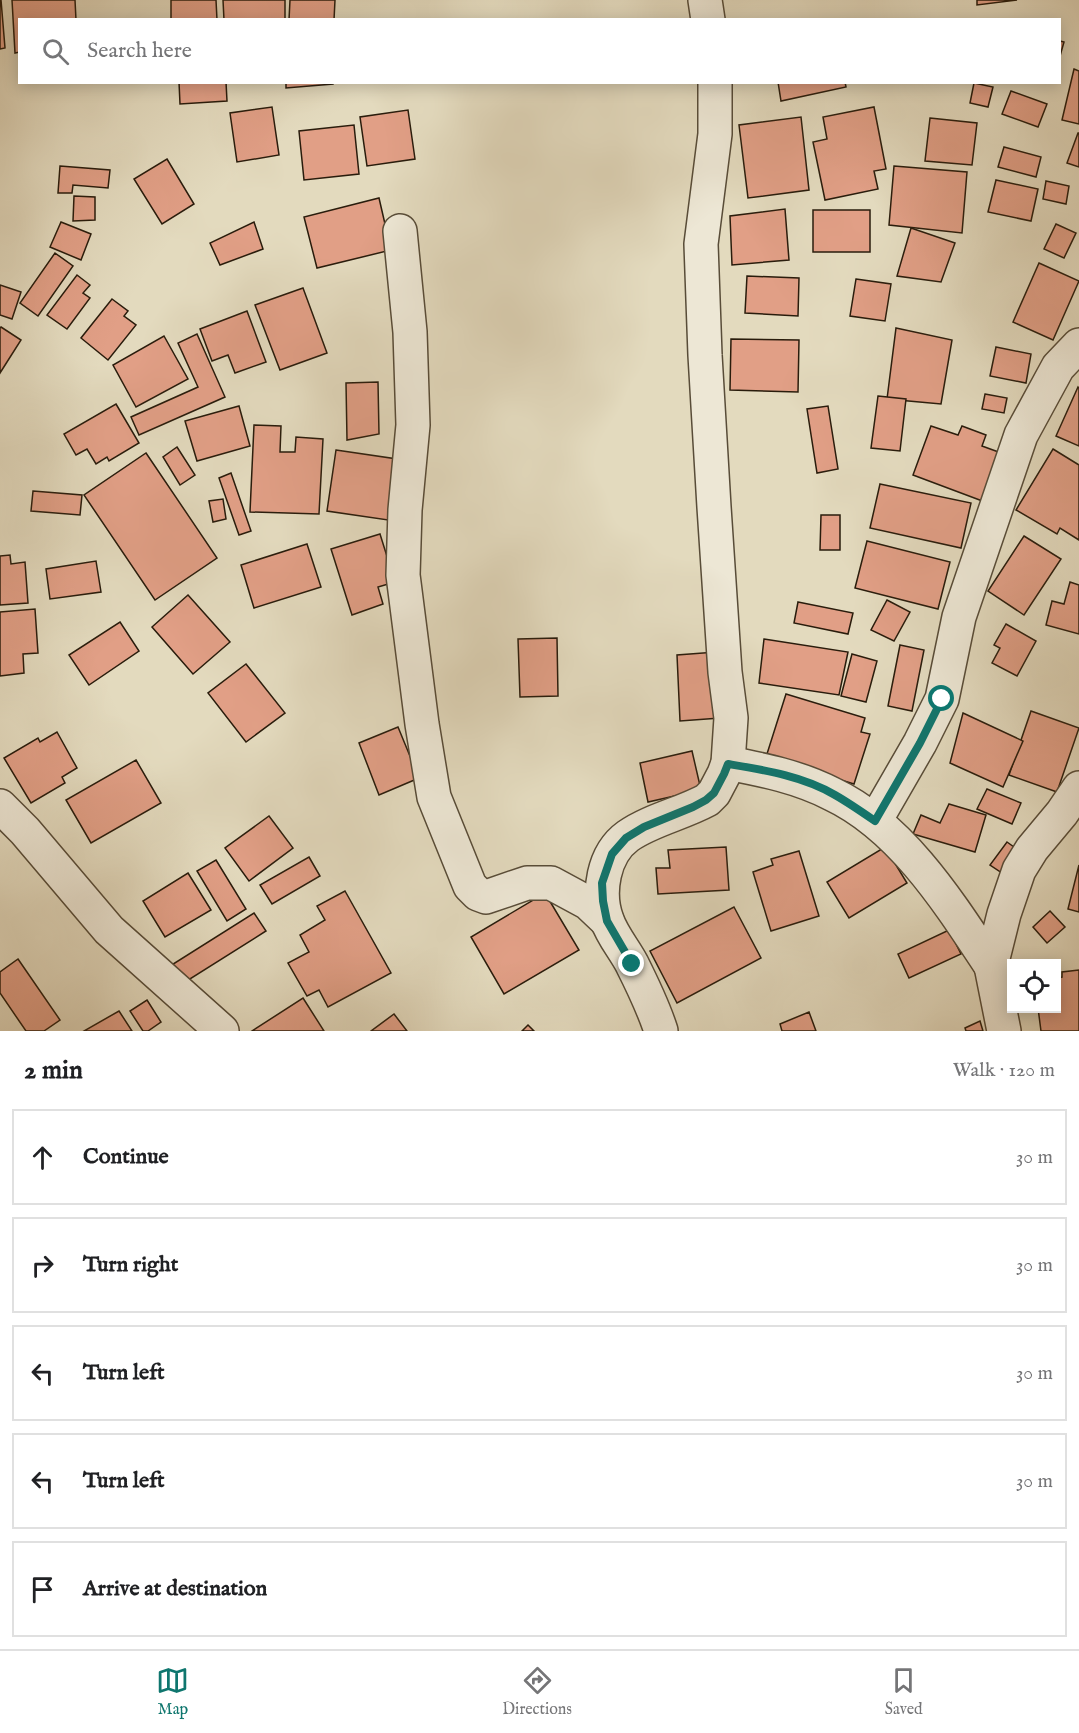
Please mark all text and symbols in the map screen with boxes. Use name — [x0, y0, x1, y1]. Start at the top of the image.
search box — [18, 18, 1061, 84]
icon: search — [39, 35, 72, 68]
text: Search here — [87, 37, 192, 65]
route start — [928, 685, 954, 711]
route end — [618, 950, 644, 976]
map controls — [1007, 959, 1061, 1013]
button: locate — [1007, 959, 1061, 1013]
text: 2 min — [24, 1054, 83, 1087]
text: Walk · 120 m — [953, 1058, 1055, 1083]
icon: ahead — [26, 1141, 59, 1174]
text: Continue — [83, 1143, 169, 1171]
text: 30 m — [1016, 1145, 1053, 1170]
icon: right — [26, 1249, 59, 1282]
text: Turn right — [83, 1251, 178, 1279]
text: 30 m — [1016, 1253, 1053, 1278]
icon: left — [26, 1357, 59, 1390]
text: Turn left — [83, 1359, 165, 1387]
text: 30 m — [1016, 1361, 1053, 1386]
icon: left — [26, 1465, 59, 1498]
text: Turn left — [83, 1467, 165, 1495]
text: 30 m — [1016, 1469, 1053, 1494]
icon: arrive — [26, 1573, 59, 1606]
text: Arrive at destination — [83, 1575, 267, 1603]
tab: Map — [156, 1664, 189, 1720]
tab: Directions — [502, 1664, 572, 1720]
tab: Saved — [885, 1664, 923, 1720]

